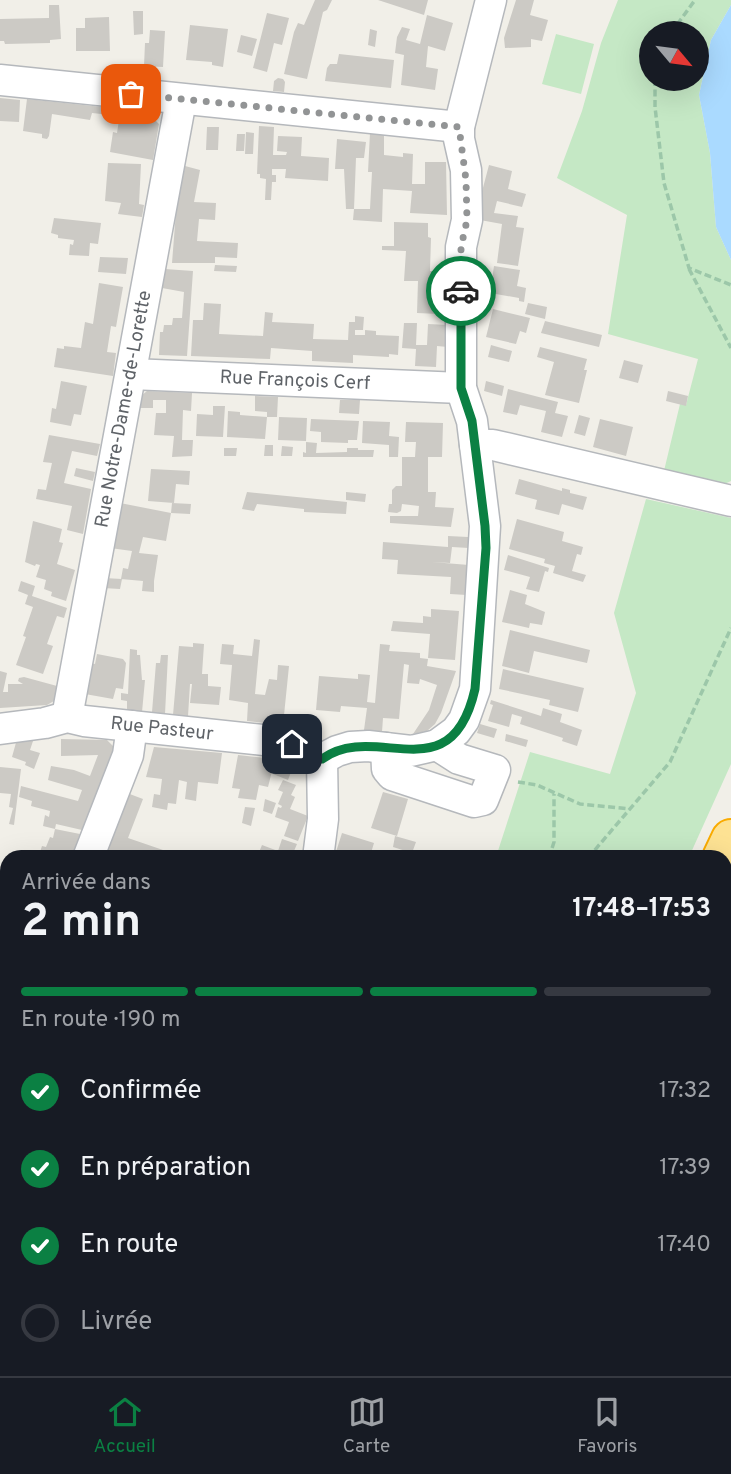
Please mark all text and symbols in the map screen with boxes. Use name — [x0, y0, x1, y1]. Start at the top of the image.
north arrow — [639, 21, 709, 91]
map controls — [639, 21, 709, 91]
pin — [101, 64, 161, 124]
icon: bag — [112, 75, 150, 113]
courier — [426, 256, 496, 326]
icon: car — [442, 272, 480, 310]
street label: Rue Notre-Dame-de-Lorette — [90, 289, 158, 530]
street label: Rue François Cerf — [219, 366, 371, 396]
street label: Rue Pasteur — [109, 712, 215, 747]
pin — [262, 714, 322, 774]
icon: home — [273, 725, 311, 763]
text: Arrivée dans — [21, 869, 151, 898]
text: 17:48–17:53 — [572, 893, 711, 926]
text: 2 min — [21, 894, 141, 953]
text: En route · 190 m — [21, 1006, 181, 1035]
icon: check — [21, 1073, 59, 1111]
text: Confirmée — [80, 1075, 202, 1108]
text: 17:32 — [659, 1077, 711, 1106]
icon: check — [21, 1150, 59, 1188]
text: En préparation — [80, 1152, 251, 1185]
text: 17:39 — [659, 1154, 711, 1183]
icon: check — [21, 1227, 59, 1265]
text: En route — [80, 1229, 178, 1262]
text: 17:40 — [657, 1231, 711, 1260]
text: Livrée — [80, 1306, 152, 1339]
tab: Accueil — [93, 1393, 156, 1459]
tab: Carte — [343, 1393, 390, 1459]
tab: Favoris — [577, 1393, 638, 1459]

